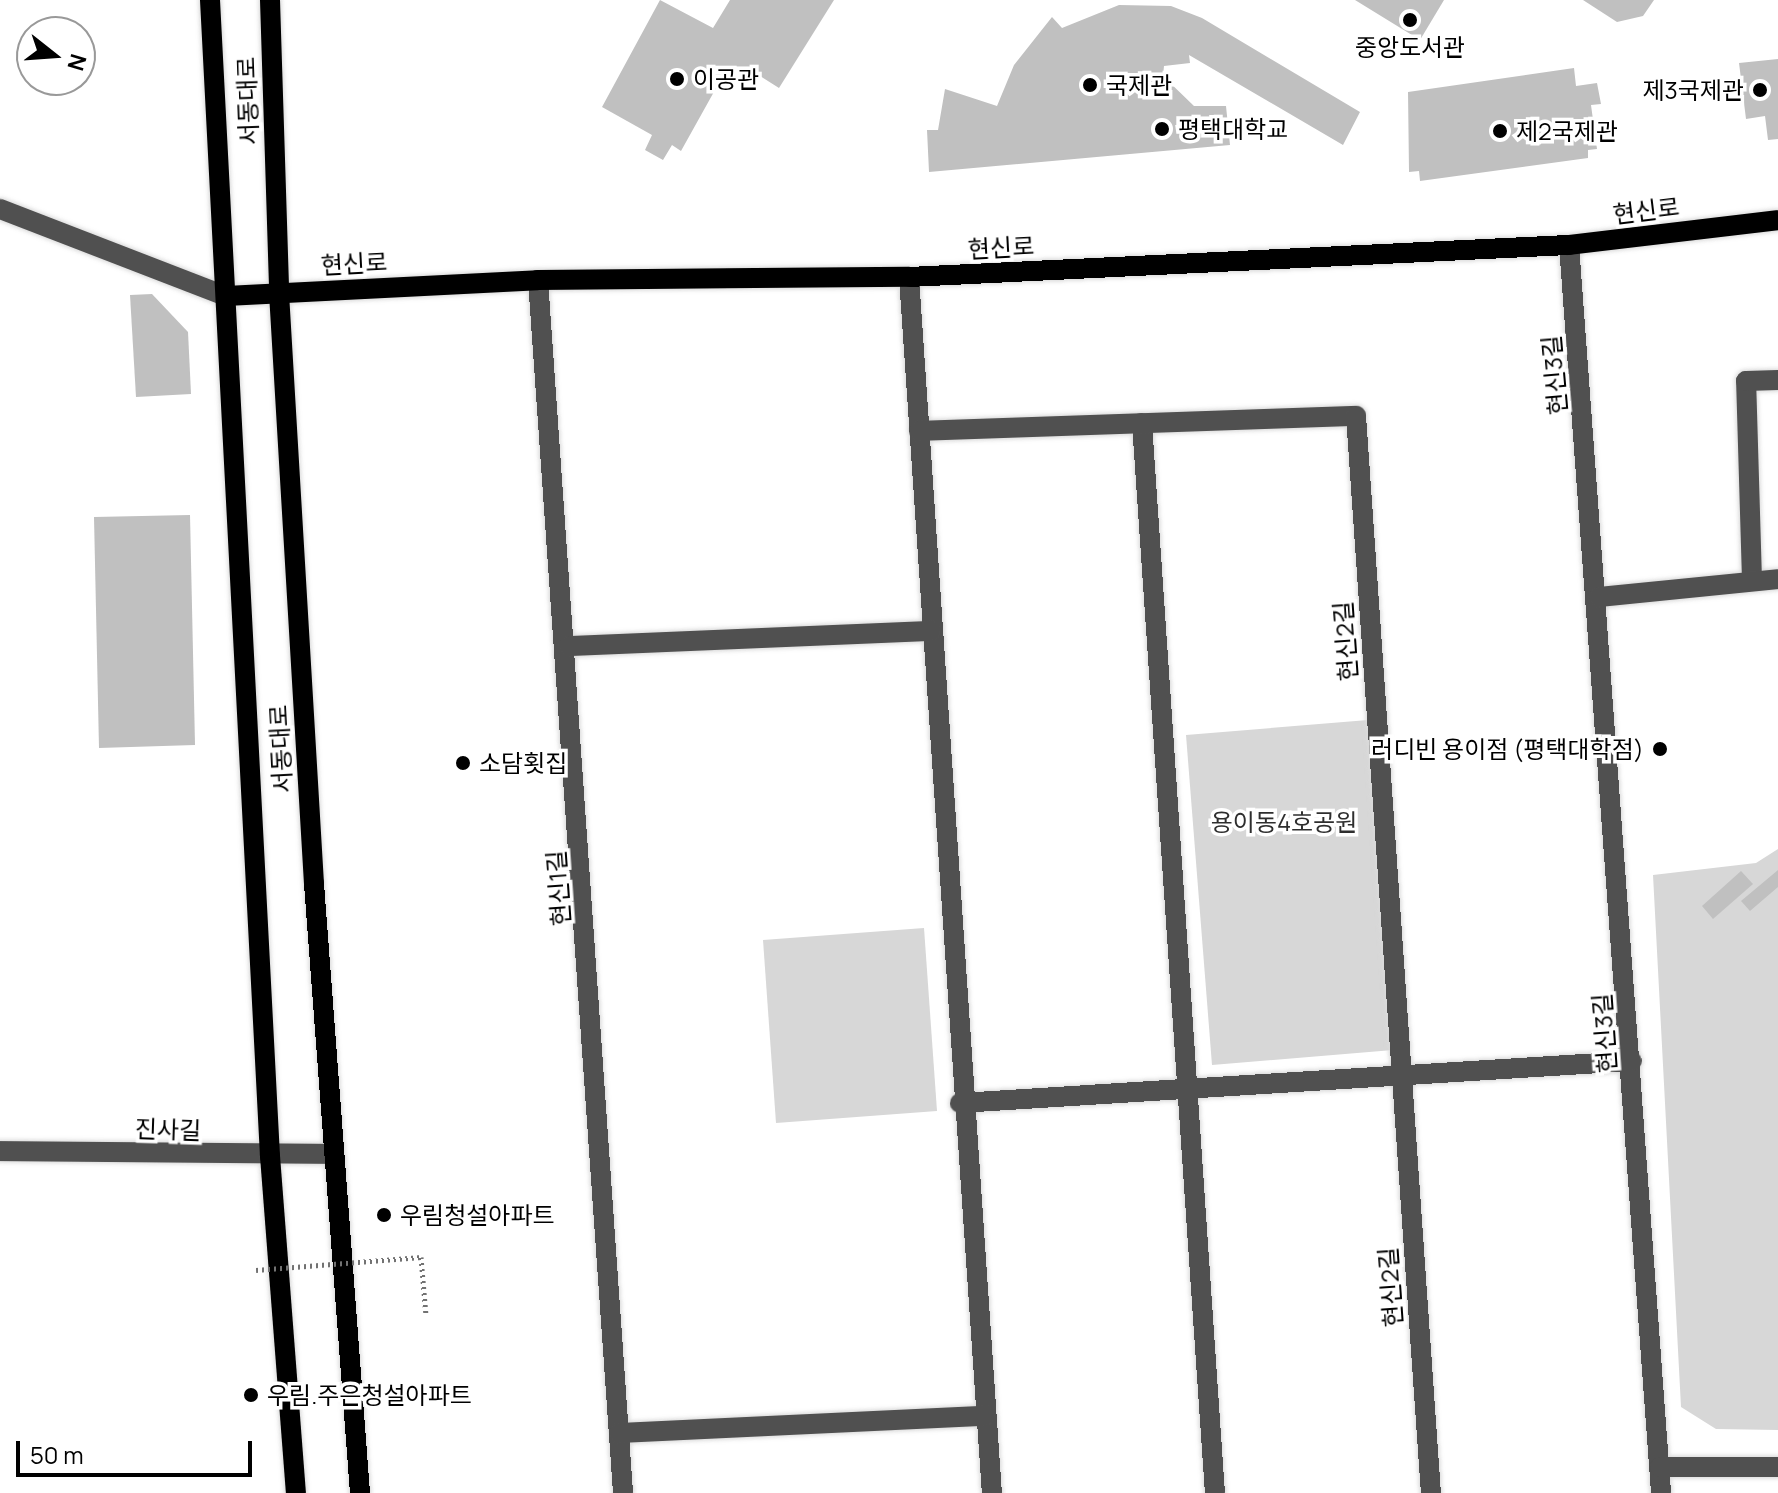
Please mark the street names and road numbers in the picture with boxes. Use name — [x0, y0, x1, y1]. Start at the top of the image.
street label: 서동대로 — [231, 56, 263, 146]
street label: 현신로 — [1611, 192, 1681, 228]
street label: 현신로 — [967, 231, 1035, 263]
street label: 현신로 — [320, 247, 388, 279]
street label: 현신3길 — [1536, 334, 1572, 416]
street label: 현신2길 — [1328, 600, 1362, 682]
street label: 서동대로 — [263, 704, 297, 794]
street label: 현신1길 — [541, 849, 575, 927]
street label: 현신3길 — [1587, 992, 1621, 1074]
street label: 진사길 — [134, 1113, 202, 1145]
street label: 현신2길 — [1373, 1246, 1407, 1328]

